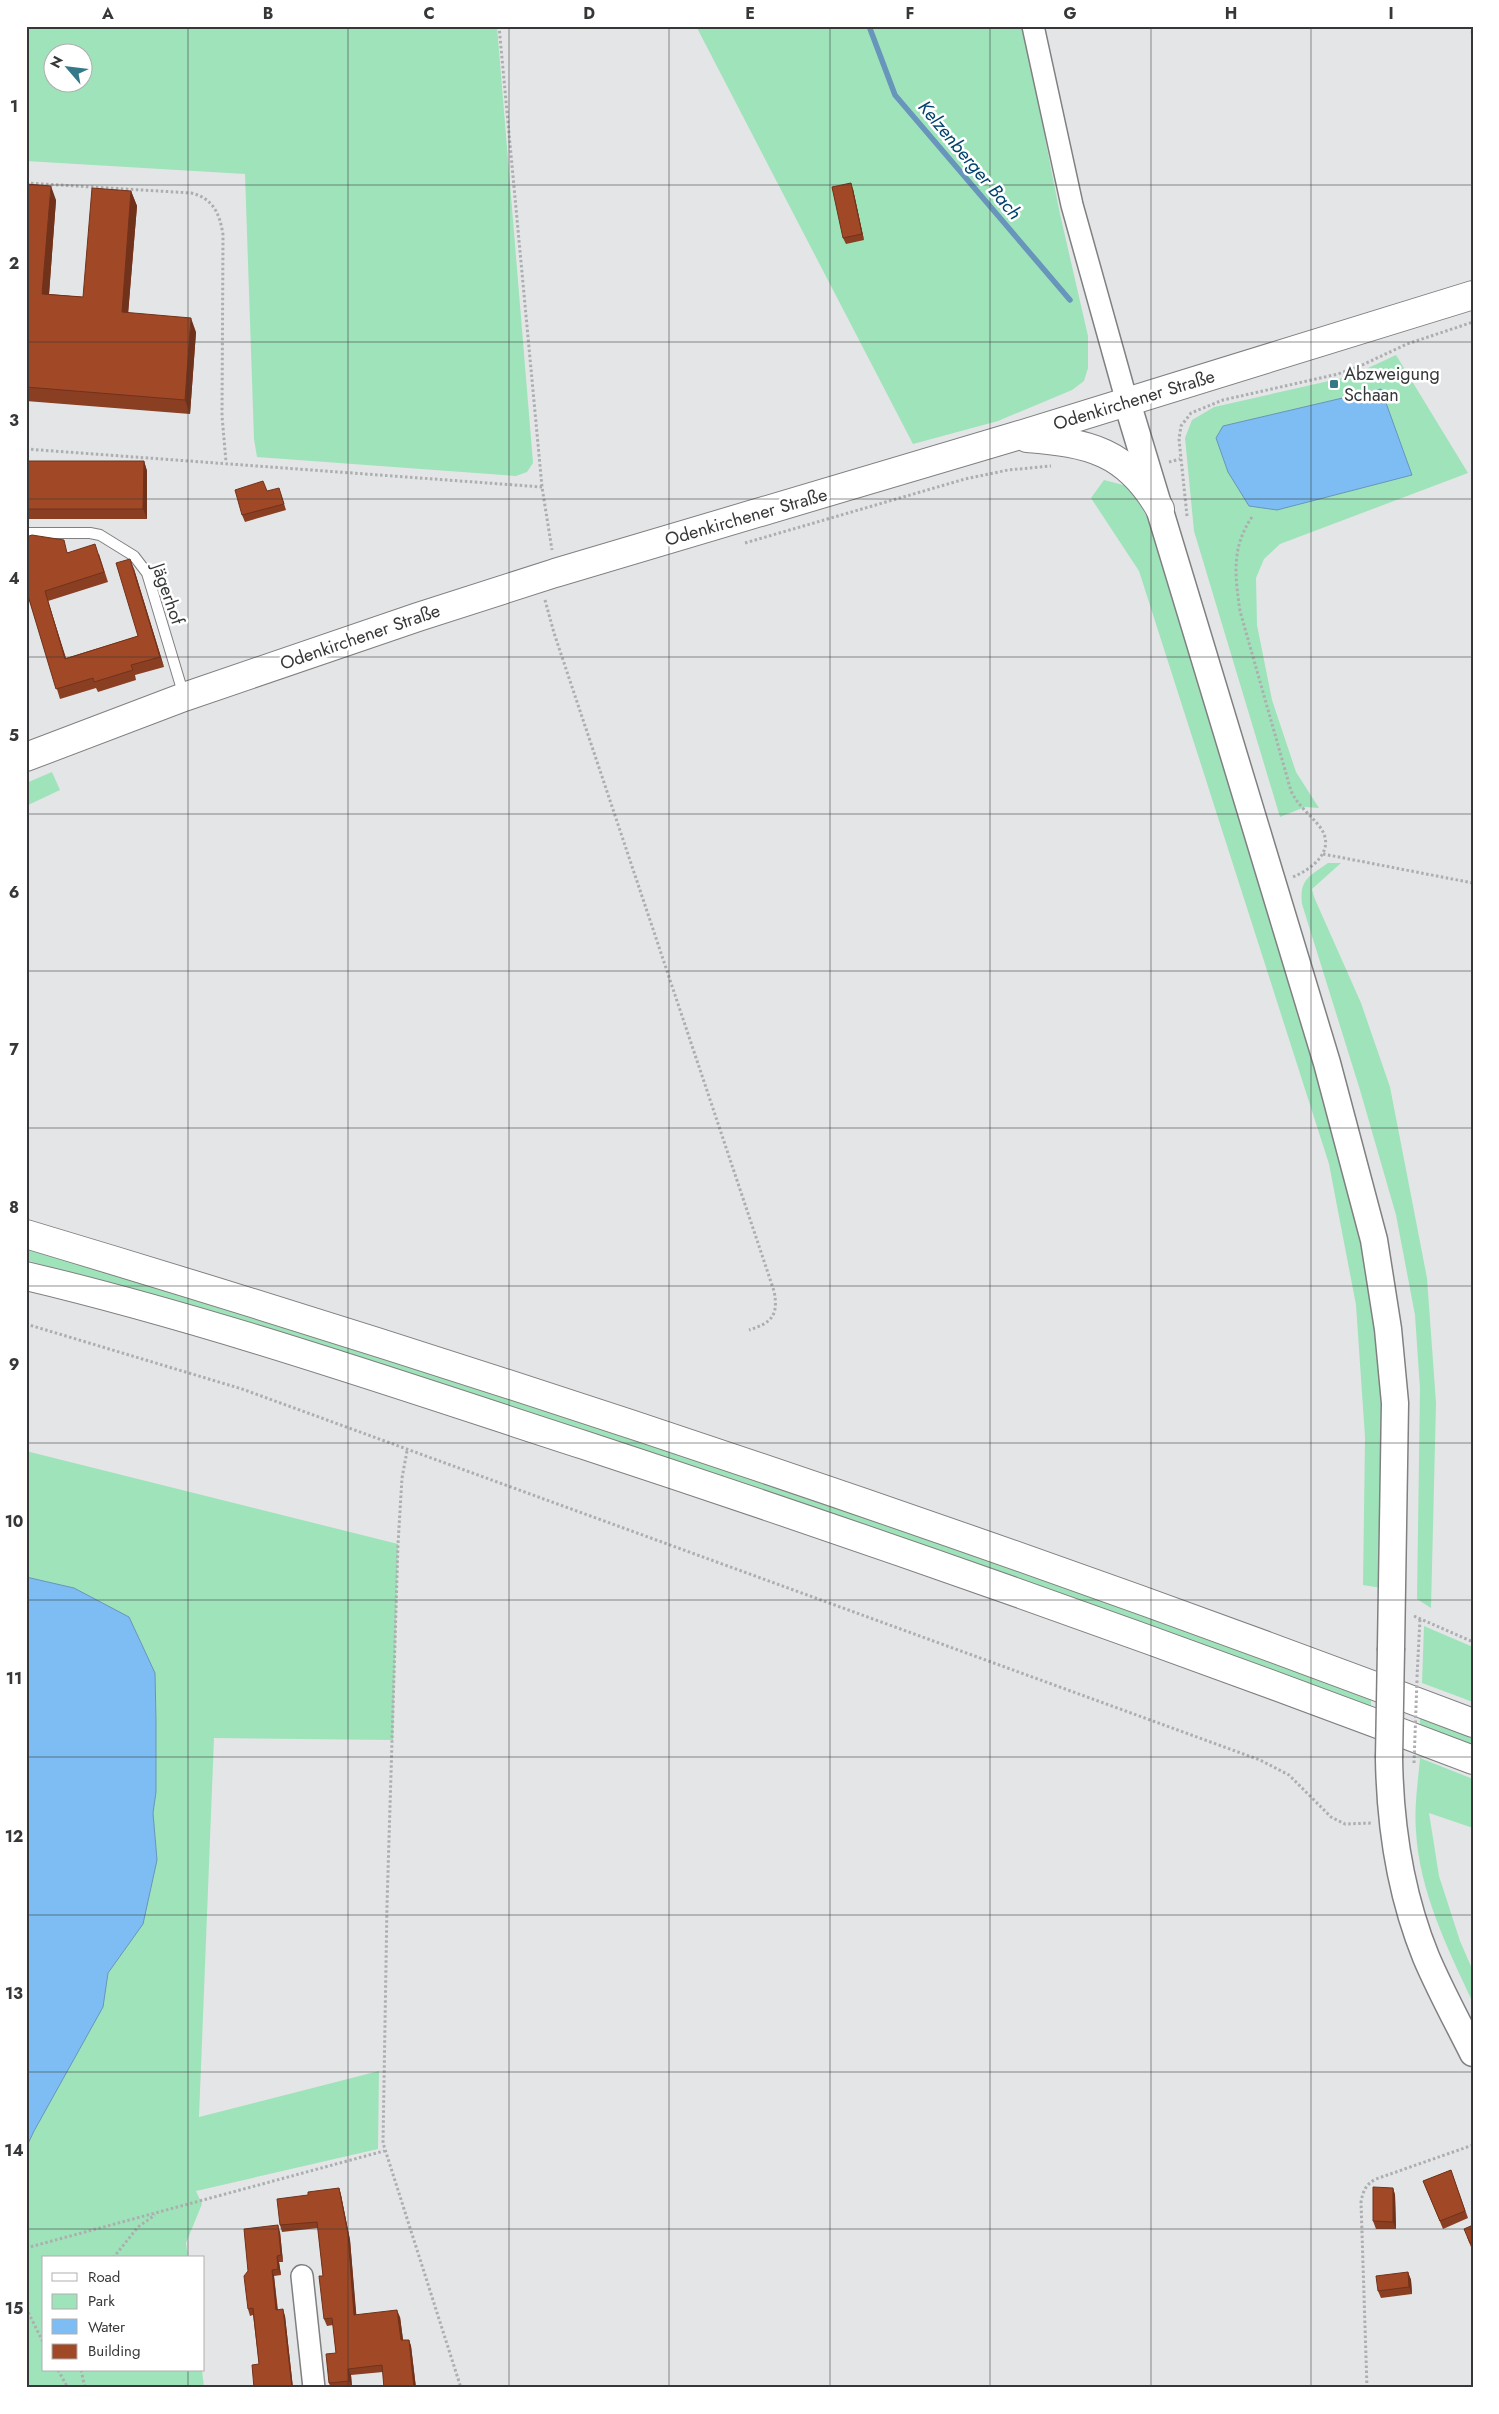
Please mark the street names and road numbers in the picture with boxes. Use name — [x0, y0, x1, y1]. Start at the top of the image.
street label: Odenkirchener Straße — [1050, 363, 1218, 437]
street label: Odenkirchener Straße — [662, 481, 830, 553]
street label: Jägerhof — [145, 558, 191, 629]
street label: Odenkirchener Straße — [276, 597, 444, 677]

